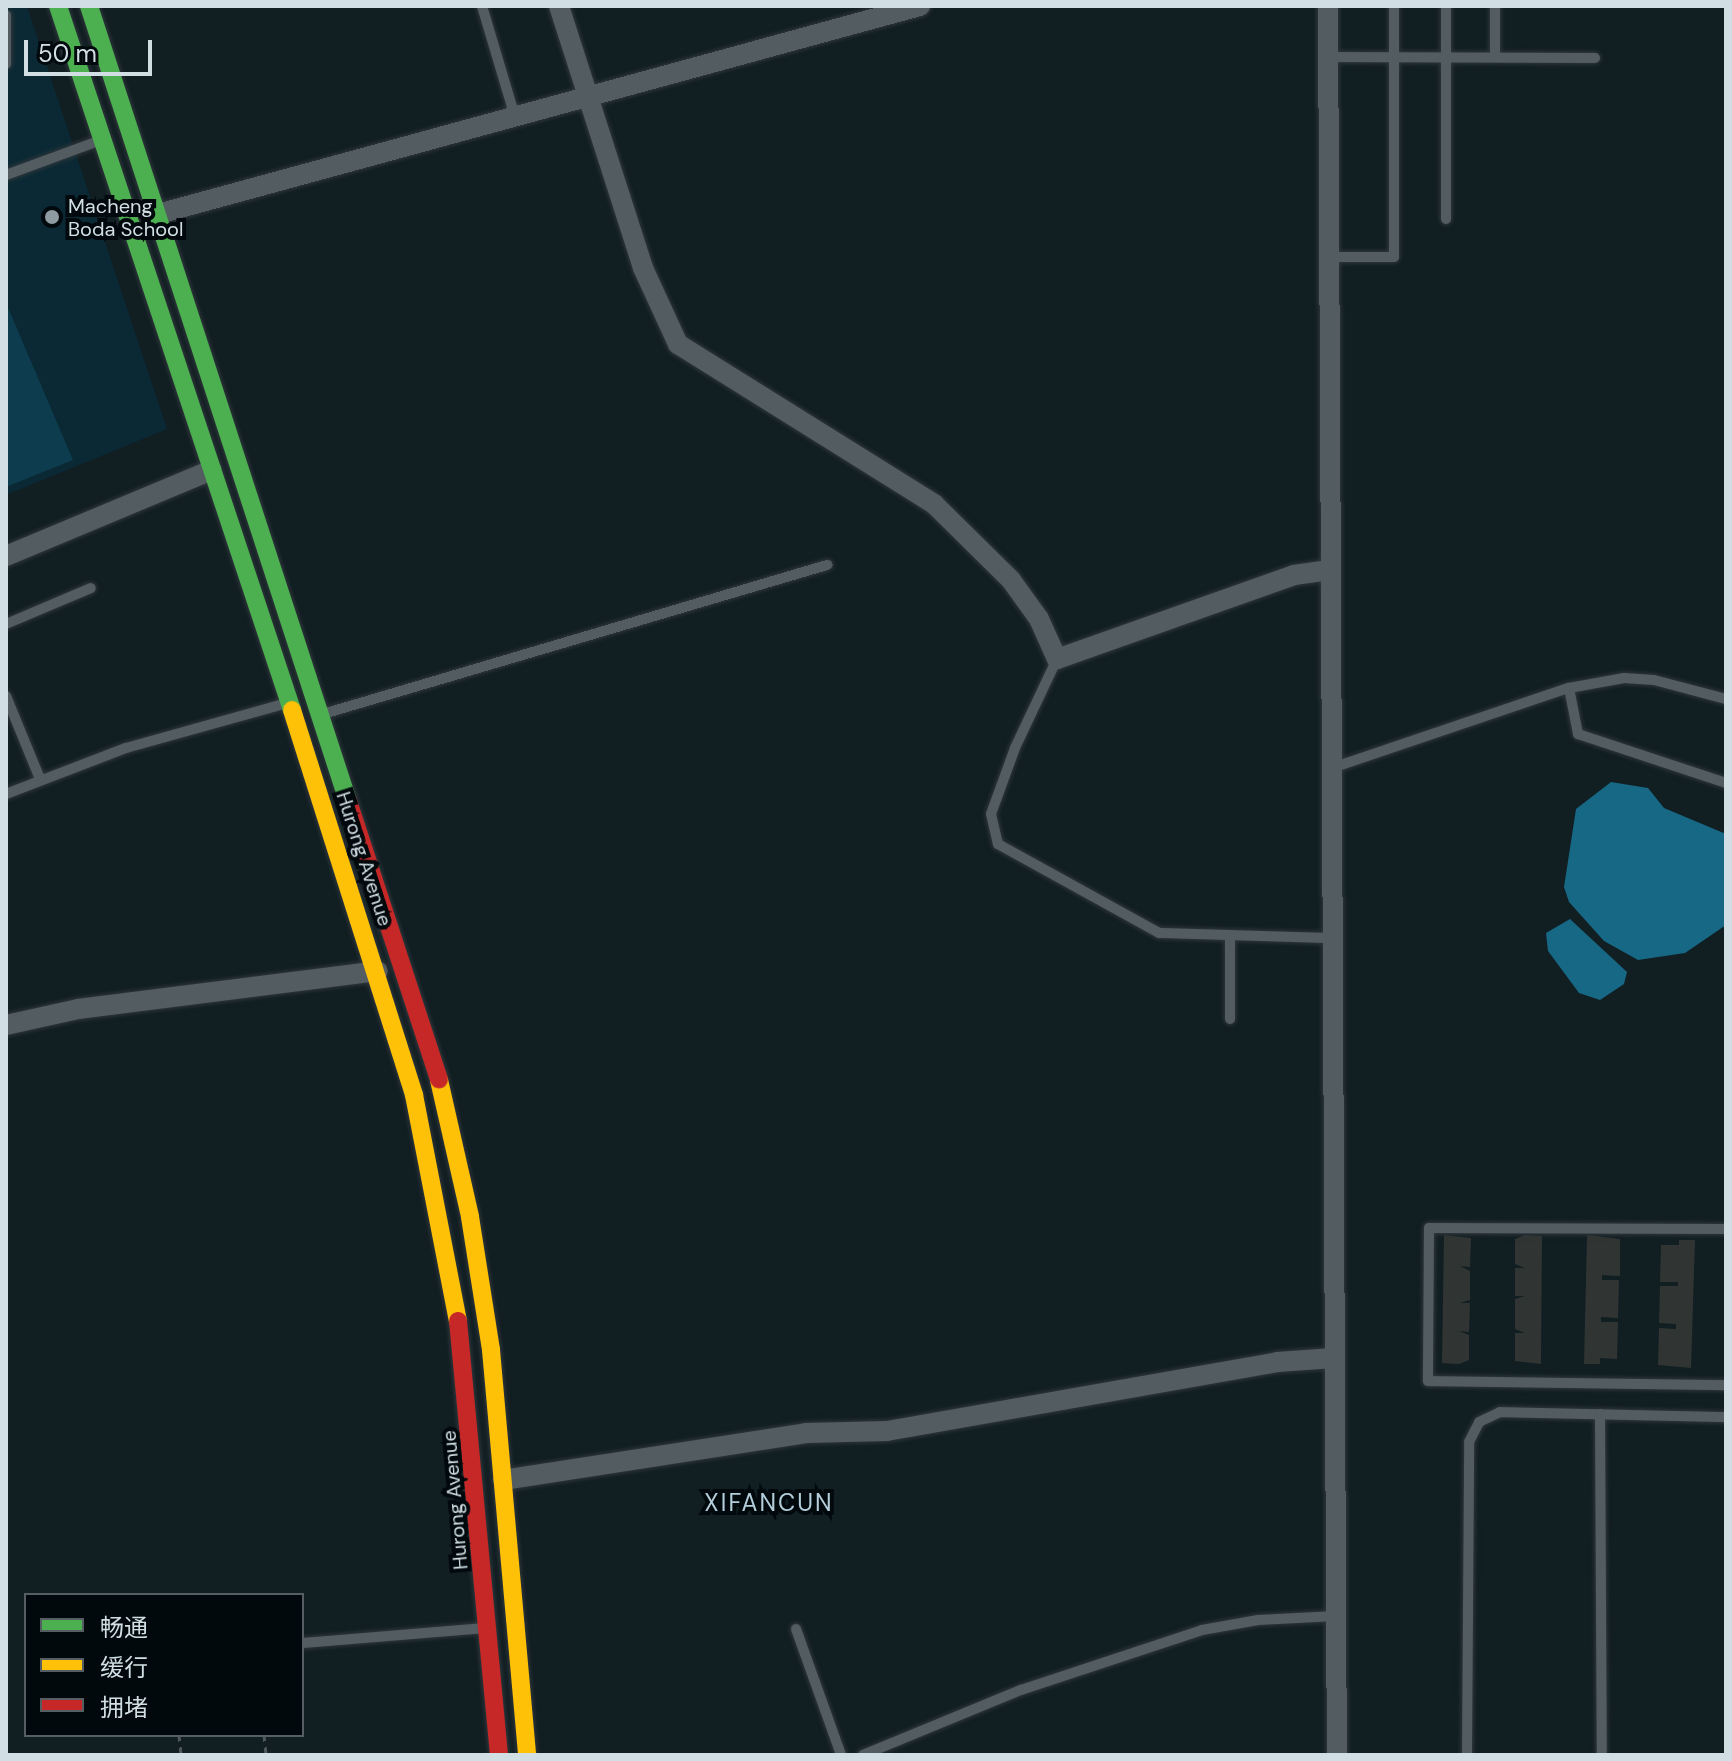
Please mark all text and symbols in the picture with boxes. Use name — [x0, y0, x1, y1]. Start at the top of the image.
scale bar — [28, 24, 156, 74]
text: 50 m — [38, 38, 97, 69]
place label: Macheng Boda School — [68, 194, 183, 241]
marker: Macheng Boda School — [43, 208, 61, 226]
street label: Hurong Avenue — [331, 789, 397, 929]
street label: Hurong Avenue — [437, 1429, 473, 1571]
district label: XIFANCUN — [704, 1489, 834, 1517]
legend — [24, 1593, 304, 1737]
text: 畅通 — [100, 1612, 148, 1643]
text: 缓行 — [100, 1652, 148, 1683]
text: 拥堵 — [100, 1692, 148, 1723]

